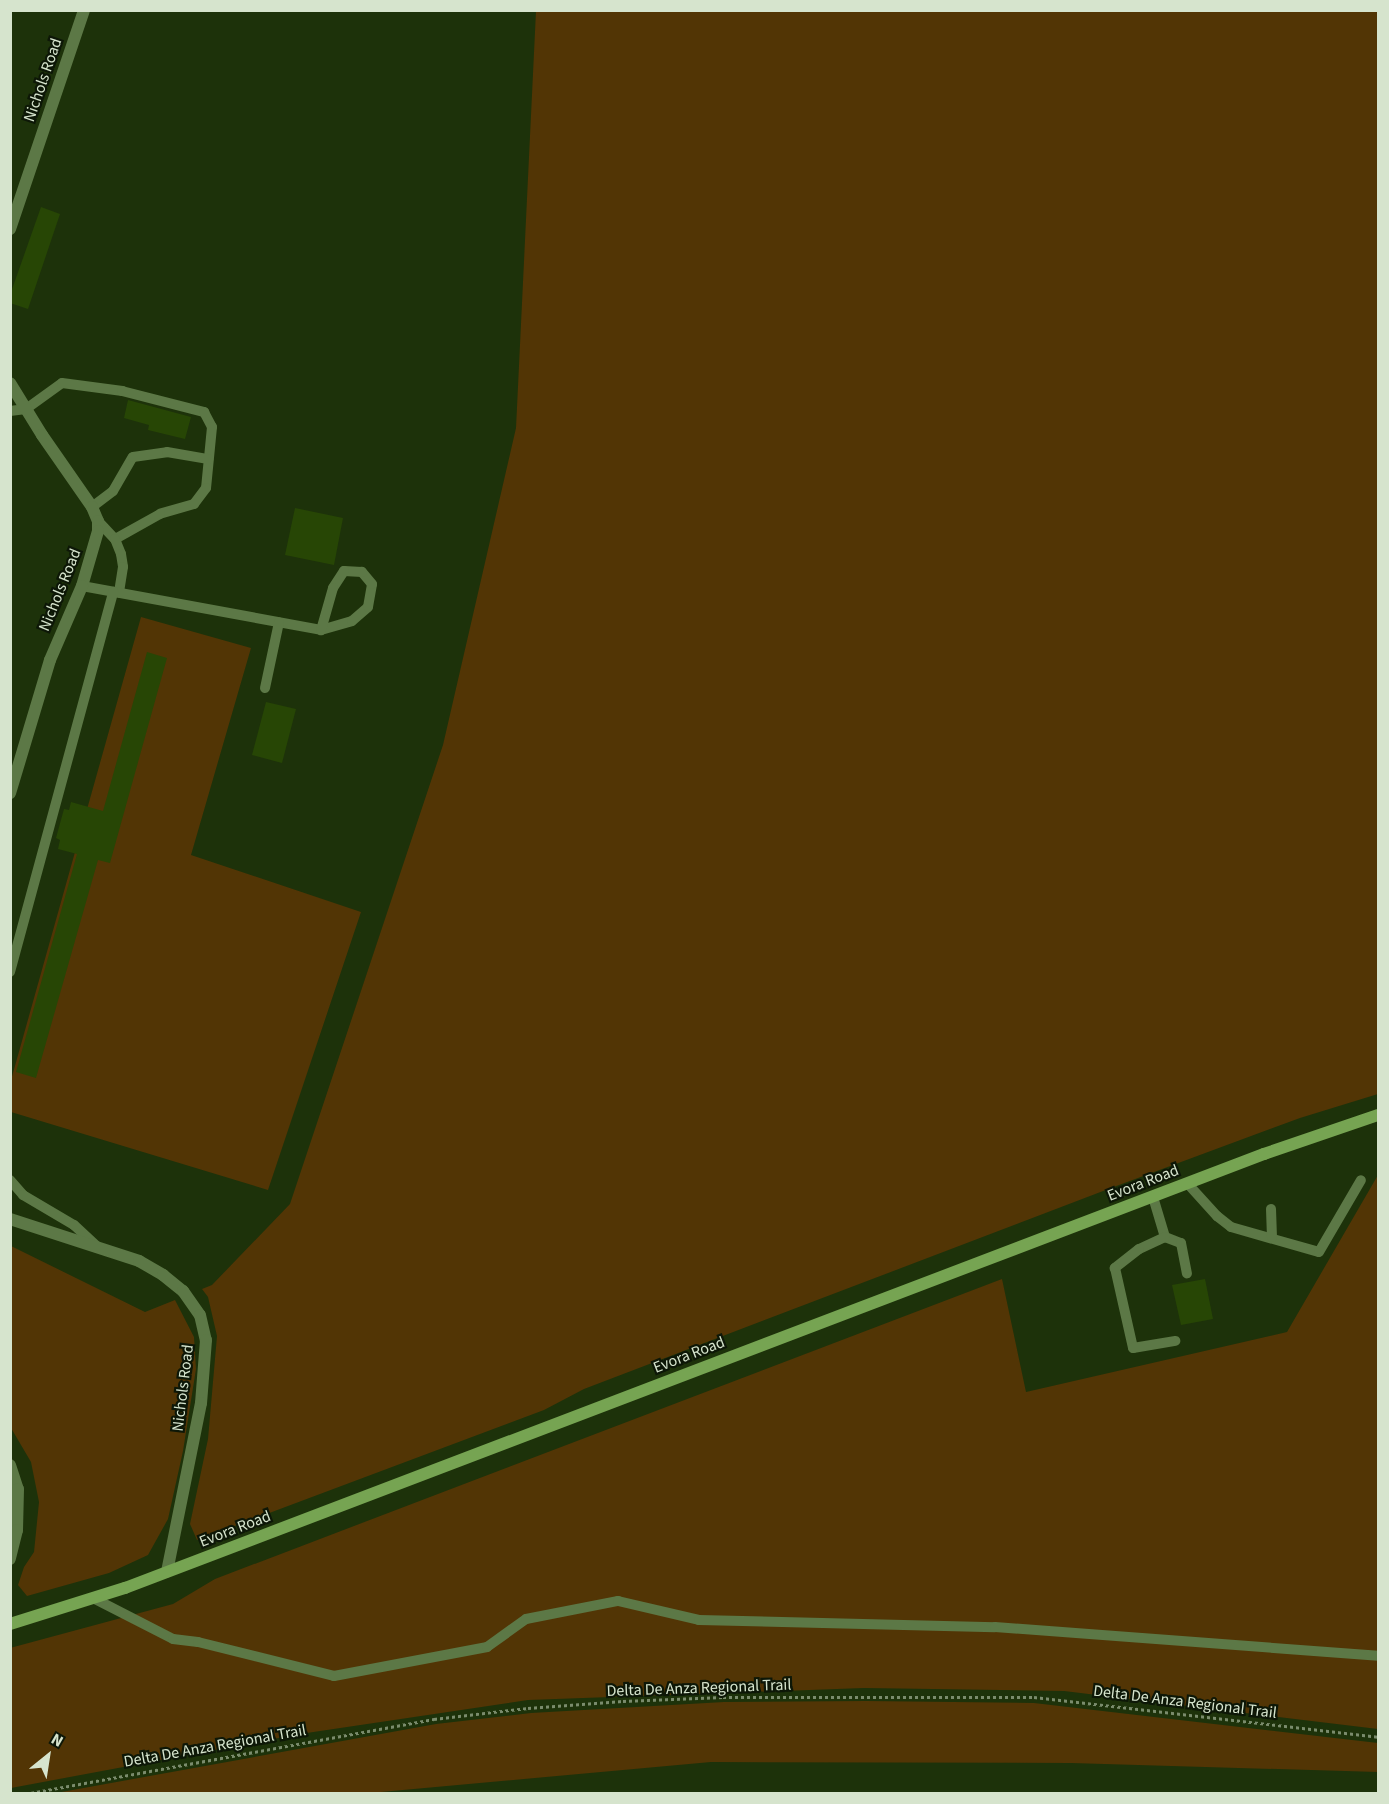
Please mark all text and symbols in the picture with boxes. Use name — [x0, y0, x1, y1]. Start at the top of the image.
street label: Nichols Road — [20, 36, 66, 124]
street label: Nichols Road — [35, 546, 85, 634]
street label: Evora Road — [1104, 1161, 1182, 1205]
street label: Evora Road — [650, 1333, 728, 1377]
street label: Nichols Road — [168, 1344, 198, 1432]
street label: Evora Road — [196, 1507, 274, 1551]
street label: Delta De Anza Regional Trail — [606, 1675, 792, 1701]
street label: Delta De Anza Regional Trail — [1092, 1681, 1278, 1723]
street label: Delta De Anza Regional Trail — [122, 1720, 308, 1772]
north arrow — [18, 1726, 78, 1786]
text: N — [47, 1728, 67, 1753]

